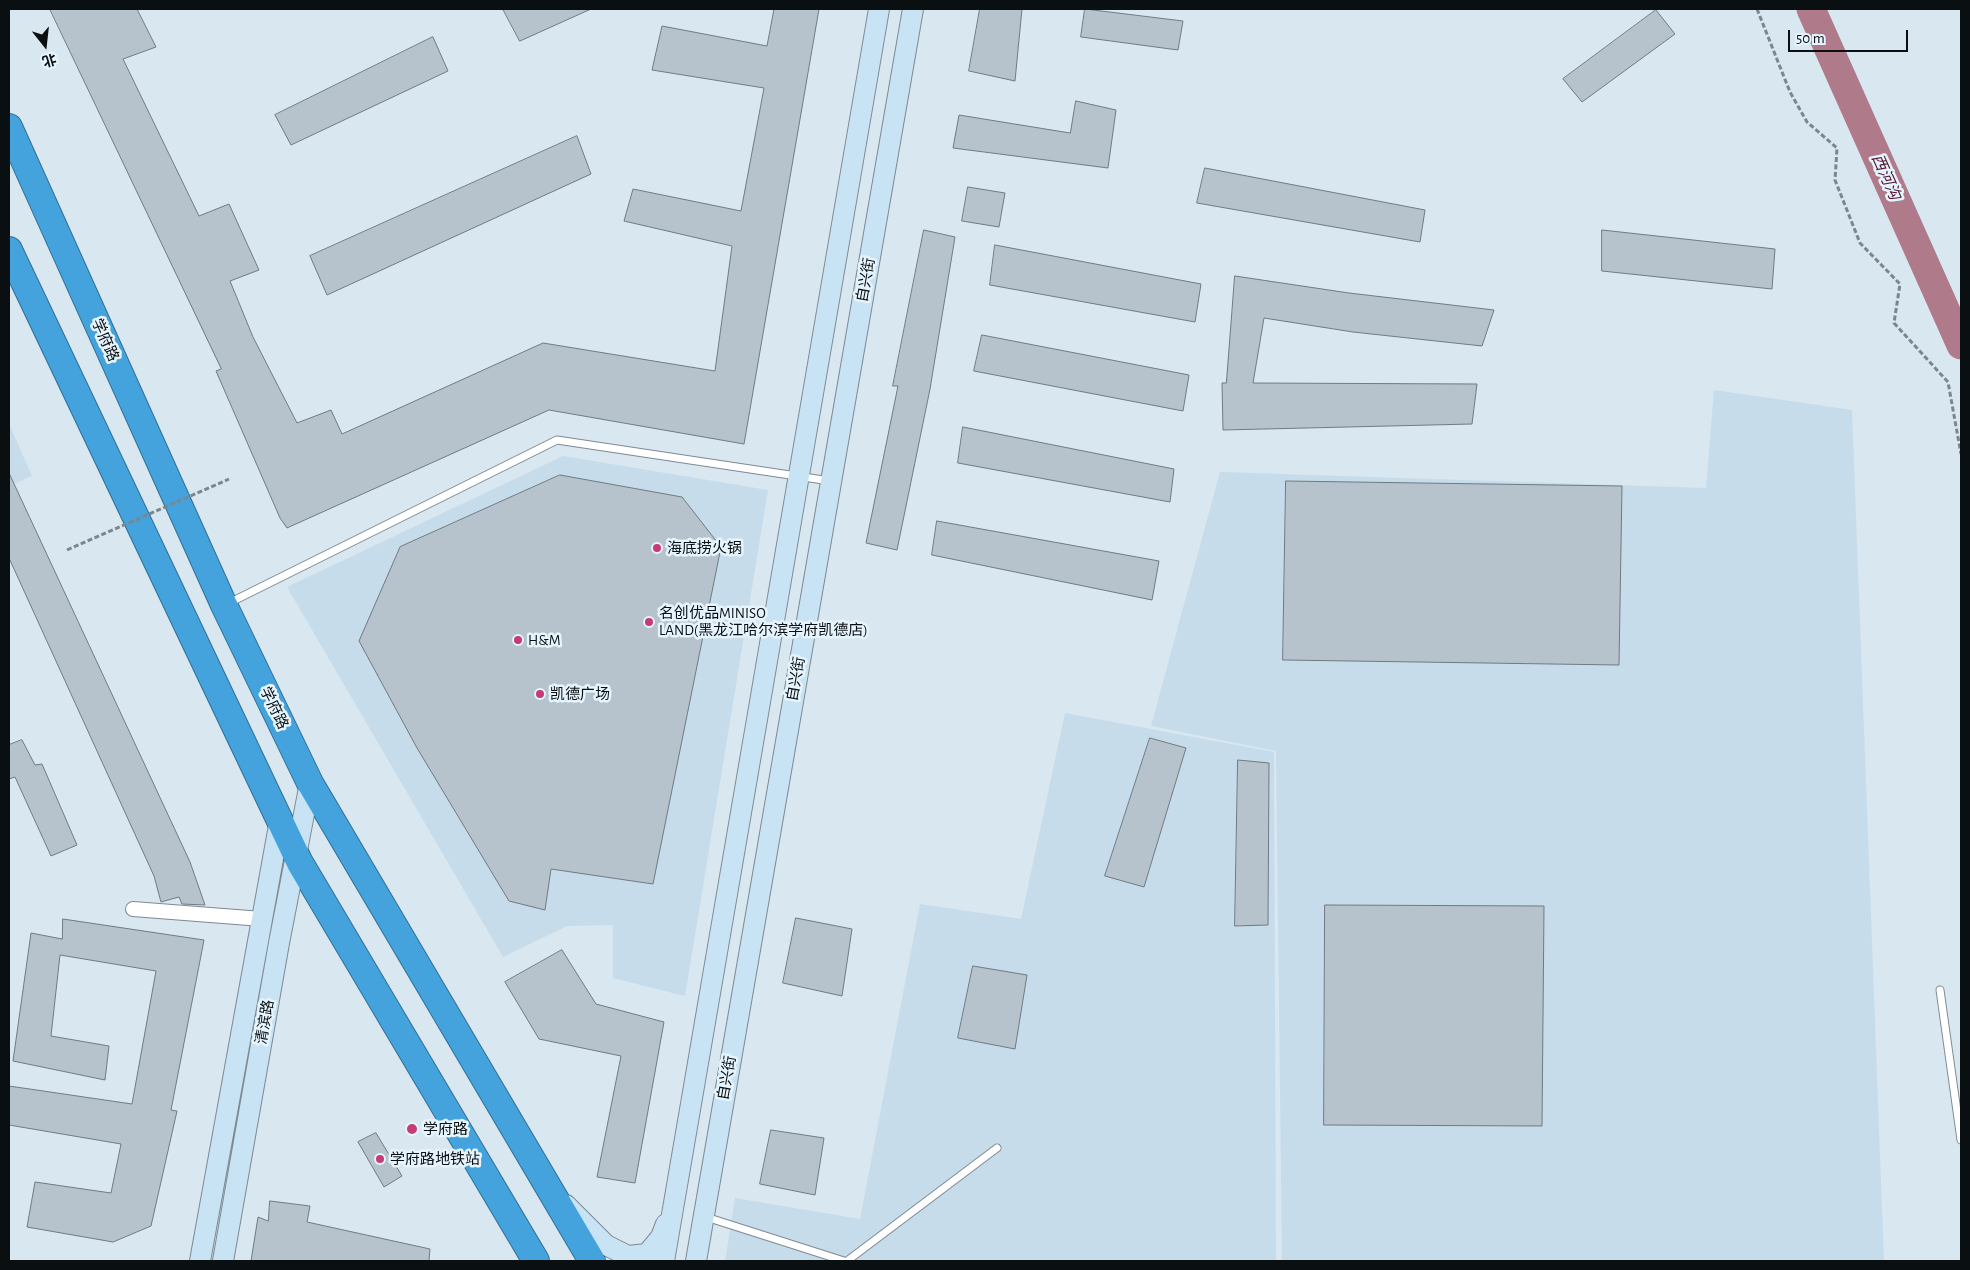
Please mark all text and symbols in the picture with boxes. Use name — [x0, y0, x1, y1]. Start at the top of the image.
north arrow — [20, 20, 70, 70]
scale bar — [1790, 20, 1910, 52]
text: 50 m — [1796, 31, 1825, 46]
text: 北 — [40, 51, 58, 68]
water label: 西河沟 — [1867, 151, 1905, 203]
street label: 自兴街 — [853, 256, 879, 304]
street label: 学府路 — [88, 316, 122, 364]
place label: 海底捞火锅 — [667, 539, 742, 557]
marker: 海底捞火锅 — [651, 542, 663, 554]
place label: 名创优品MINISO LAND(黑龙江哈尔滨学府凯德店) — [659, 604, 868, 639]
marker: 名创优品MINISO LAND(黑龙江哈尔滨学府凯德店) — [643, 616, 655, 628]
place label: H&M — [528, 631, 561, 649]
marker: H&M — [512, 634, 524, 646]
street label: 自兴街 — [783, 655, 809, 703]
street label: 学府路 — [256, 684, 292, 732]
place label: 凯德广场 — [550, 685, 610, 703]
marker: 凯德广场 — [534, 688, 546, 700]
street label: 清滨路 — [252, 998, 278, 1046]
street label: 自兴街 — [714, 1054, 740, 1102]
place label: 学府路 — [423, 1120, 468, 1138]
marker: 学府路 — [405, 1122, 419, 1136]
place label: 学府路地铁站 — [390, 1150, 480, 1168]
marker: 学府路地铁站 — [374, 1153, 386, 1165]

